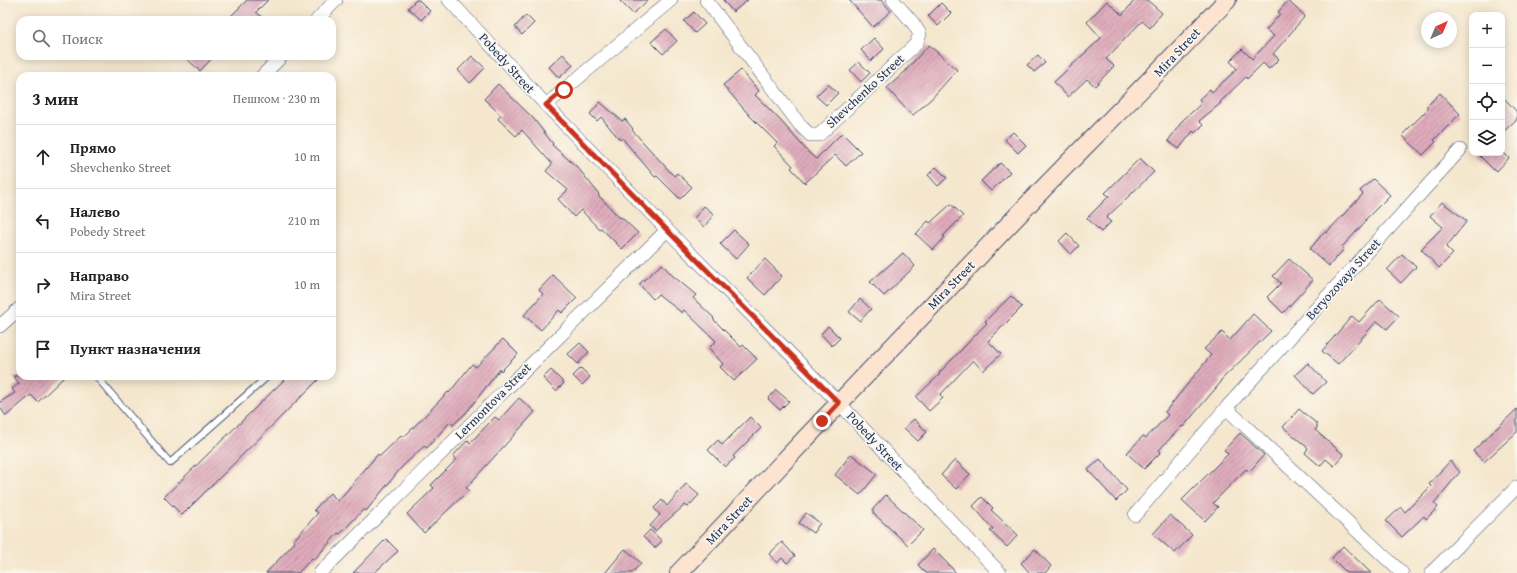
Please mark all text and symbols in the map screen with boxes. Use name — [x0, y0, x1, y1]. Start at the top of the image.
north arrow — [1421, 12, 1457, 48]
map controls — [1469, 12, 1505, 156]
button: + — [1469, 12, 1505, 48]
search box — [16, 16, 336, 60]
street label: Mira Street — [1149, 23, 1205, 81]
icon: search — [30, 27, 52, 49]
text: Поиск — [62, 28, 103, 49]
street label: Pobedy Street — [475, 29, 540, 98]
button: − — [1469, 48, 1505, 84]
street label: Shevchenko Street — [822, 49, 909, 132]
route start — [555, 81, 573, 99]
button: locate — [1469, 84, 1505, 120]
text: 3 мин — [32, 86, 78, 111]
text: Пешком · 230 m — [233, 89, 320, 108]
button: layers — [1469, 120, 1505, 156]
text: Прямо — [70, 137, 116, 158]
icon: ahead — [32, 146, 54, 168]
text: 10 m — [294, 147, 320, 166]
text: Shevchenko Street — [70, 158, 171, 177]
text: Налево — [70, 201, 120, 222]
icon: left — [32, 210, 54, 232]
text: 210 m — [288, 211, 320, 230]
text: Pobedy Street — [70, 222, 146, 241]
street label: Beryozovaya Street — [1301, 234, 1385, 324]
street label: Mira Street — [923, 256, 979, 314]
text: Направо — [70, 265, 129, 286]
icon: right — [32, 274, 54, 296]
text: 10 m — [294, 275, 320, 294]
text: Mira Street — [70, 286, 131, 305]
icon: arrive — [32, 338, 54, 360]
text: Пункт назначения — [70, 338, 201, 359]
street label: Lermontova Street — [450, 358, 536, 444]
street label: Pobedy Street — [842, 407, 908, 475]
route end — [813, 412, 831, 430]
street label: Mira Street — [701, 491, 757, 549]

